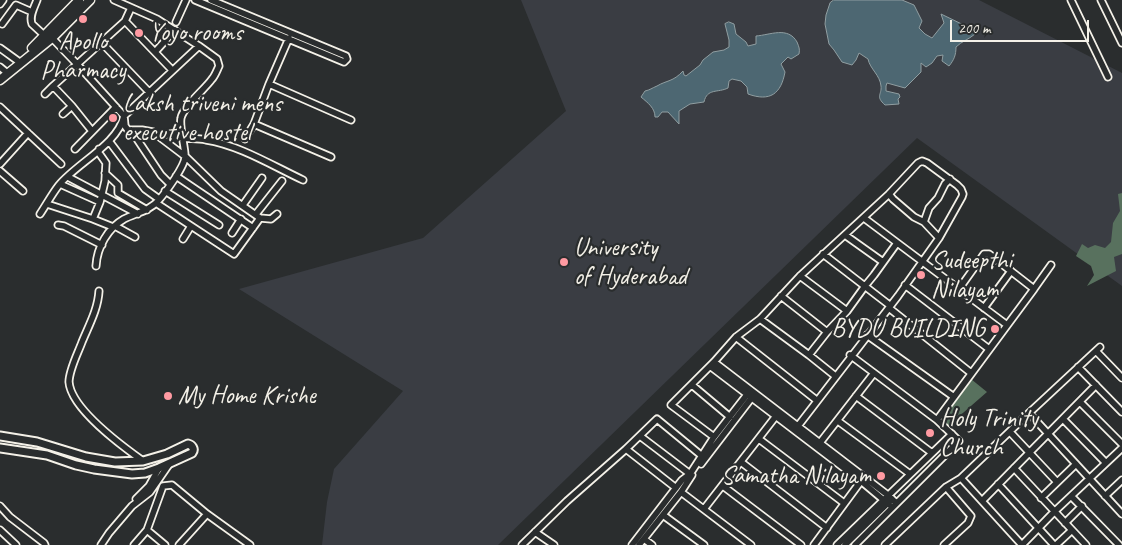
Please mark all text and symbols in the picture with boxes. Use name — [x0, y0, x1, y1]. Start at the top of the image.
scale bar — [952, 10, 1091, 42]
marker: Apollo Pharmacy — [77, 13, 89, 25]
place label: Yoyo rooms — [149, 18, 243, 48]
text: 200 m — [958, 19, 990, 38]
place label: Apollo Pharmacy — [41, 27, 125, 86]
marker: Yoyo rooms — [133, 27, 145, 39]
place label: Laksh triveni mens executive hostel — [123, 89, 282, 148]
marker: Laksh triveni mens executive hostel — [107, 112, 119, 124]
place label: University of Hyderabad — [574, 233, 687, 292]
place label: Sudeepthi Nilayam — [931, 246, 1012, 305]
marker: University of Hyderabad — [558, 256, 570, 268]
marker: Sudeepthi Nilayam — [915, 269, 927, 281]
place label: BYDU BUILDING — [832, 314, 985, 344]
marker: BYDU BUILDING — [989, 323, 1001, 335]
place label: My Home Krishe — [178, 381, 316, 411]
marker: My Home Krishe — [162, 390, 174, 402]
place label: Holy Trinity Church — [940, 404, 1038, 463]
marker: Holy Trinity Church — [924, 427, 936, 439]
place label: Samatha Nilayam — [721, 461, 871, 491]
marker: Samatha Nilayam — [875, 470, 887, 482]

